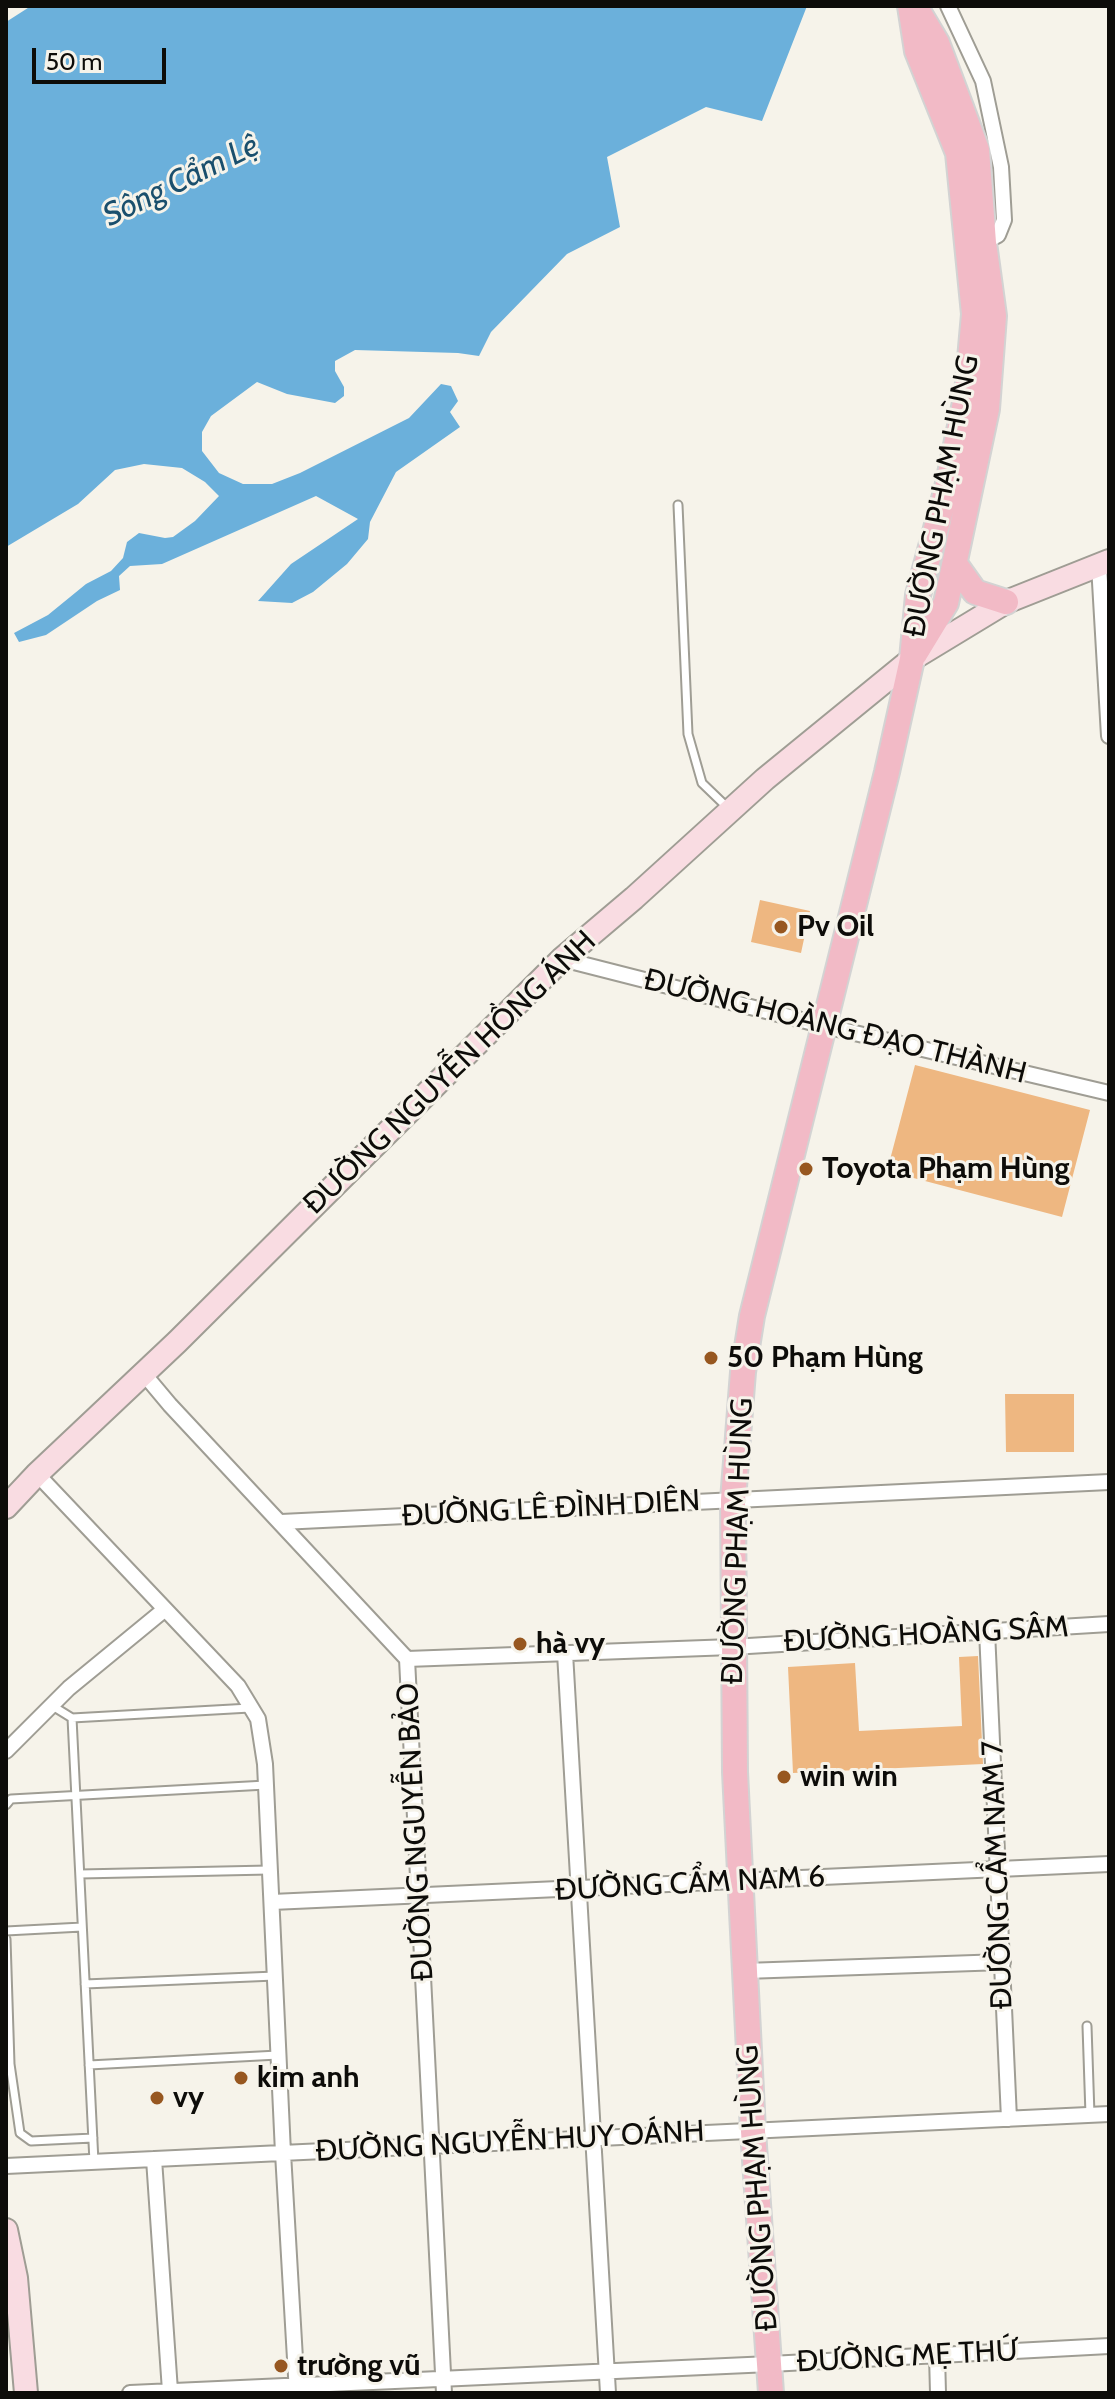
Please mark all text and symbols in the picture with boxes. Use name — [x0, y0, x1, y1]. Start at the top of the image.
scale bar — [36, 32, 170, 82]
text: 50 m — [46, 47, 102, 76]
water label: Sông Cẩm Lệ — [97, 127, 265, 235]
street label: ĐƯỜNG PHẠM HÙNG — [897, 352, 987, 640]
place label: Pv Oil — [797, 909, 874, 945]
marker: Pv Oil — [772, 918, 790, 936]
street label: ĐƯỜNG NGUYỄN HỒNG ÁNH — [296, 924, 604, 1222]
street label: ĐƯỜNG HOÀNG ĐẠO THÀNH — [640, 962, 1030, 1092]
place label: Toyota Phạm Hùng — [822, 1151, 1070, 1187]
marker: Toyota Phạm Hùng — [797, 1160, 815, 1178]
place label: 50 Phạm Hùng — [727, 1340, 923, 1376]
marker: 50 Phạm Hùng — [702, 1349, 720, 1367]
street label: ĐƯỜNG PHẠM HÙNG — [715, 1397, 761, 1685]
street label: ĐƯỜNG LÊ ĐÌNH DIÊN — [401, 1483, 701, 1535]
street label: ĐƯỜNG HOÀNG SÂM — [782, 1610, 1070, 1660]
place label: hà vy — [536, 1626, 605, 1662]
marker: hà vy — [511, 1635, 529, 1653]
street label: ĐƯỜNG NGUYỄN BẢO — [390, 1682, 442, 1982]
street label: ĐƯỜNG CẨM NAM 7 — [975, 1740, 1021, 2010]
place label: win win — [800, 1759, 898, 1795]
marker: win win — [775, 1768, 793, 1786]
street label: ĐƯỜNG CẨM NAM 6 — [554, 1859, 826, 1909]
street label: ĐƯỜNG PHẠM HÙNG — [730, 2044, 786, 2332]
place label: kim anh — [257, 2060, 360, 2096]
marker: kim anh — [232, 2069, 250, 2087]
place label: vy — [173, 2080, 204, 2116]
marker: vy — [148, 2089, 166, 2107]
street label: ĐƯỜNG NGUYỄN HUY OÁNH — [315, 2114, 705, 2170]
street label: ĐƯỜNG MẸ THỨ — [796, 2333, 1018, 2381]
place label: trường vũ — [297, 2348, 421, 2384]
marker: trường vũ — [272, 2357, 290, 2375]

